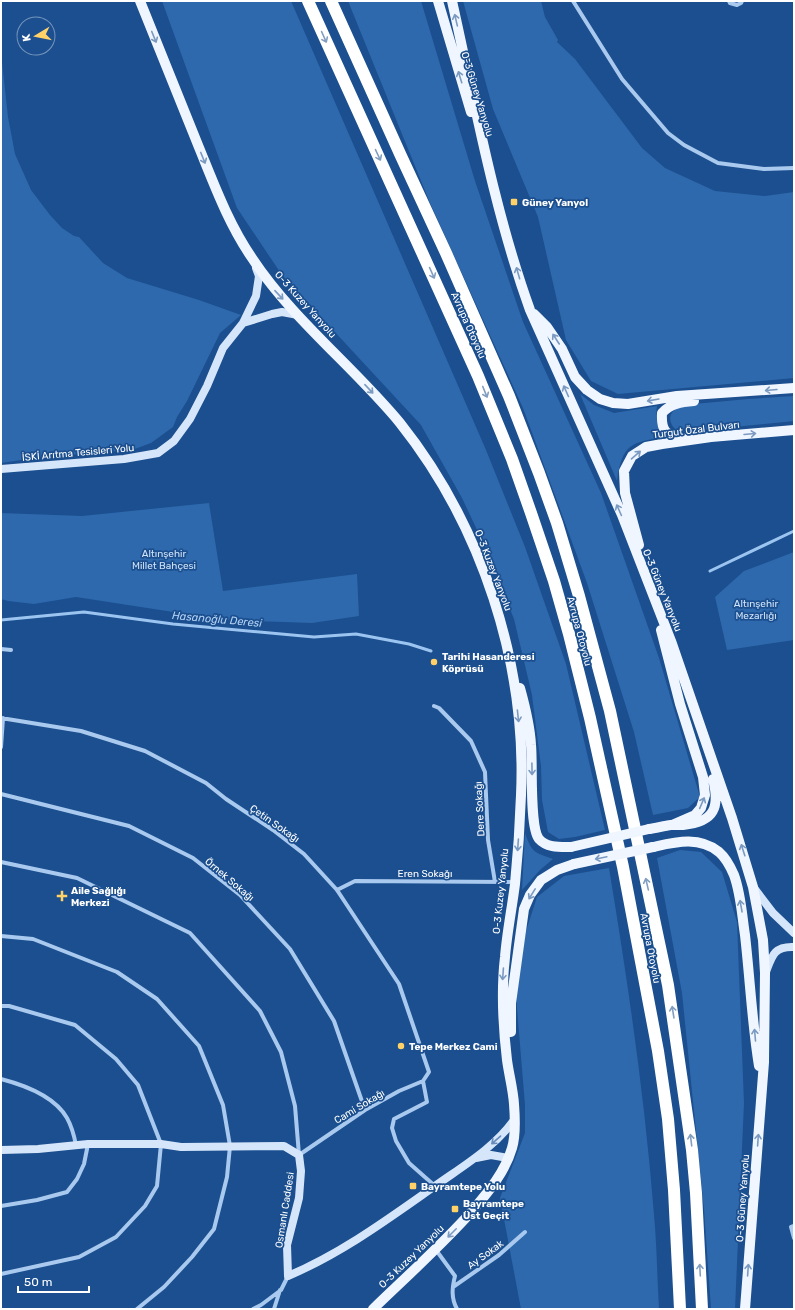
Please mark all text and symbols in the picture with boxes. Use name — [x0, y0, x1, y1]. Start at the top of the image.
one-way arrow — [452, 14, 460, 27]
north arrow — [16, 16, 56, 56]
one-way arrow — [321, 30, 328, 42]
one-way arrow — [151, 31, 159, 43]
text: K — [19, 32, 34, 42]
street label: O-3 Güney Yanyolu — [458, 50, 496, 138]
one-way arrow — [456, 71, 463, 84]
one-way arrow — [375, 149, 382, 161]
one-way arrow — [200, 151, 208, 163]
marker: Güney Yanyol — [509, 197, 519, 207]
place label: Güney Yanyol — [522, 197, 588, 209]
one-way arrow — [429, 267, 436, 279]
one-way arrow — [514, 267, 521, 280]
street label: O-3 Kuzey Yanyolu — [272, 269, 338, 341]
one-way arrow — [275, 290, 284, 300]
street label: Avrupa Otoyolu — [448, 290, 488, 360]
one-way arrow — [551, 334, 560, 345]
one-way arrow — [364, 384, 374, 394]
one-way arrow — [562, 385, 569, 397]
one-way arrow — [482, 386, 489, 398]
one-way arrow — [765, 386, 778, 393]
one-way arrow — [647, 396, 660, 404]
street label: Turgut Özal Bulvarı — [652, 419, 740, 441]
one-way arrow — [743, 430, 756, 438]
street label: İSKİ Arıtma Tesisleri Yolu — [21, 442, 135, 464]
one-way arrow — [630, 451, 641, 460]
one-way arrow — [615, 504, 622, 516]
street label: O-3 Kuzey Yanyolu — [472, 528, 514, 613]
street label: O-3 Güney Yanyolu — [640, 547, 684, 633]
park label: Altınşehir Millet Bahçesi — [132, 548, 196, 572]
street label: Avrupa Otoyolu — [564, 595, 594, 667]
park label: Altınşehir Mezarlığı — [734, 598, 778, 622]
water label: Hasanoğlu Deresi — [171, 609, 263, 630]
place label: Tarihi Hasanderesi Köprüsü — [442, 651, 535, 675]
marker: Tarihi Hasanderesi Köprüsü — [429, 657, 439, 667]
one-way arrow — [514, 709, 522, 722]
one-way arrow — [528, 762, 536, 775]
street label: Dere Sokağı — [473, 781, 487, 837]
one-way arrow — [699, 798, 707, 810]
street label: Çetin Sokağı — [247, 802, 302, 845]
one-way arrow — [514, 838, 521, 851]
one-way arrow — [738, 844, 746, 856]
street label: O-3 Kuzey Yanyolu — [491, 848, 511, 934]
one-way arrow — [595, 854, 608, 862]
street label: Örnek Sokağı — [202, 856, 256, 904]
street label: Eren Sokağı — [398, 868, 452, 880]
one-way arrow — [643, 878, 651, 891]
place label: Aile Sağlığı Merkezi — [71, 885, 126, 909]
one-way arrow — [528, 888, 536, 899]
marker: Aile Sağlığı Merkezi — [56, 890, 68, 902]
one-way arrow — [736, 900, 744, 913]
street label: Avrupa Otoyolu — [637, 912, 663, 984]
one-way arrow — [500, 967, 507, 980]
one-way arrow — [669, 1006, 677, 1019]
one-way arrow — [751, 1029, 758, 1042]
marker: Tepe Merkez Cami — [396, 1041, 406, 1051]
place label: Tepe Merkez Cami — [409, 1041, 498, 1053]
street label: Cami Sokağı — [332, 1087, 387, 1127]
one-way arrow — [687, 1134, 695, 1147]
one-way arrow — [754, 1134, 761, 1147]
one-way arrow — [491, 1135, 501, 1145]
street label: O-3 Güney Yanyolu — [734, 1154, 752, 1242]
street label: Osmanlı Caddesi — [273, 1171, 297, 1249]
marker: Bayramtepe Yolu — [408, 1181, 418, 1191]
place label: Bayramtepe Yolu — [421, 1181, 505, 1193]
place label: Bayramtepe Üst Geçit — [463, 1198, 524, 1222]
marker: Bayramtepe Üst Geçit — [450, 1204, 460, 1214]
street label: O-3 Kuzey Yanyolu — [377, 1223, 447, 1291]
one-way arrow — [447, 1228, 457, 1238]
street label: Ay Sokak — [465, 1237, 507, 1272]
one-way arrow — [697, 1264, 704, 1277]
one-way arrow — [745, 1264, 752, 1277]
scale bar — [18, 1268, 89, 1294]
text: 50 m — [24, 1275, 52, 1289]

